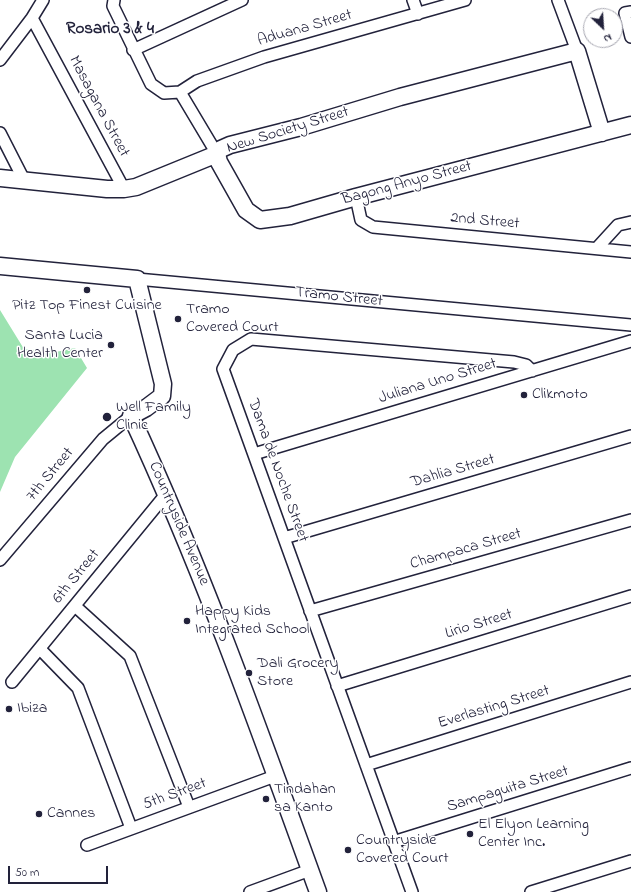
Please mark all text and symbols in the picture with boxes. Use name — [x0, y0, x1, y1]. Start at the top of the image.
street label: Aduana Street — [256, 6, 354, 52]
north arrow — [583, 8, 623, 48]
district label: Rosario 3 & 4 — [66, 20, 154, 40]
text: N — [601, 29, 614, 47]
street label: Masagana Street — [63, 53, 133, 161]
street label: New Society Street — [225, 103, 351, 159]
street label: Bagong Anyo Street — [340, 157, 474, 211]
street label: 2nd Street — [450, 209, 520, 235]
street label: Tramo Street — [294, 284, 384, 312]
marker: Pitz Top Finest Cuisine — [82, 285, 92, 295]
place label: Pitz Top Finest Cuisine — [12, 296, 162, 316]
place label: Tramo Covered Court — [186, 300, 279, 338]
marker: Tramo Covered Court — [173, 314, 183, 324]
place label: Santa Lucia Health Center — [17, 326, 103, 364]
marker: Santa Lucia Health Center — [106, 340, 116, 350]
street label: Juliana Uno Street — [377, 355, 499, 409]
place label: Clikmoto — [532, 385, 588, 405]
marker: Clikmoto — [519, 390, 529, 400]
street label: Dama de Noche Street — [242, 397, 312, 545]
place label: Well Family Clinic — [116, 398, 191, 436]
marker: Well Family Clinic — [101, 411, 113, 423]
street label: 7th Street — [23, 444, 79, 506]
street label: Dahlia Street — [409, 451, 497, 493]
street label: Countryside Avenue — [143, 459, 213, 589]
street label: Champaca Street — [408, 525, 524, 575]
street label: 6th Street — [49, 546, 105, 608]
place label: Happy Kids Integrated School — [195, 602, 309, 640]
street label: Lirio Street — [443, 606, 515, 644]
marker: Happy Kids Integrated School — [182, 616, 192, 626]
place label: Dali Grocery Store — [257, 654, 338, 692]
marker: Dali Grocery Store — [244, 668, 254, 678]
street label: Everlasting Street — [436, 682, 552, 734]
place label: Ibiza — [17, 699, 47, 719]
marker: Ibiza — [4, 704, 14, 714]
street label: Sampaguita Street — [445, 762, 571, 818]
street label: 5th Street — [140, 775, 210, 815]
place label: Tindahan sa Kanto — [274, 780, 336, 818]
marker: Tindahan sa Kanto — [261, 794, 271, 804]
place label: Cannes — [47, 804, 96, 824]
marker: Cannes — [34, 809, 44, 819]
place label: El Elyon Learning Center Inc. — [478, 815, 589, 853]
marker: El Elyon Learning Center Inc. — [465, 829, 475, 839]
place label: Countryside Covered Court — [356, 831, 449, 869]
marker: Countryside Covered Court — [343, 845, 353, 855]
scale bar — [10, 858, 110, 884]
text: 50 m — [15, 864, 39, 882]

